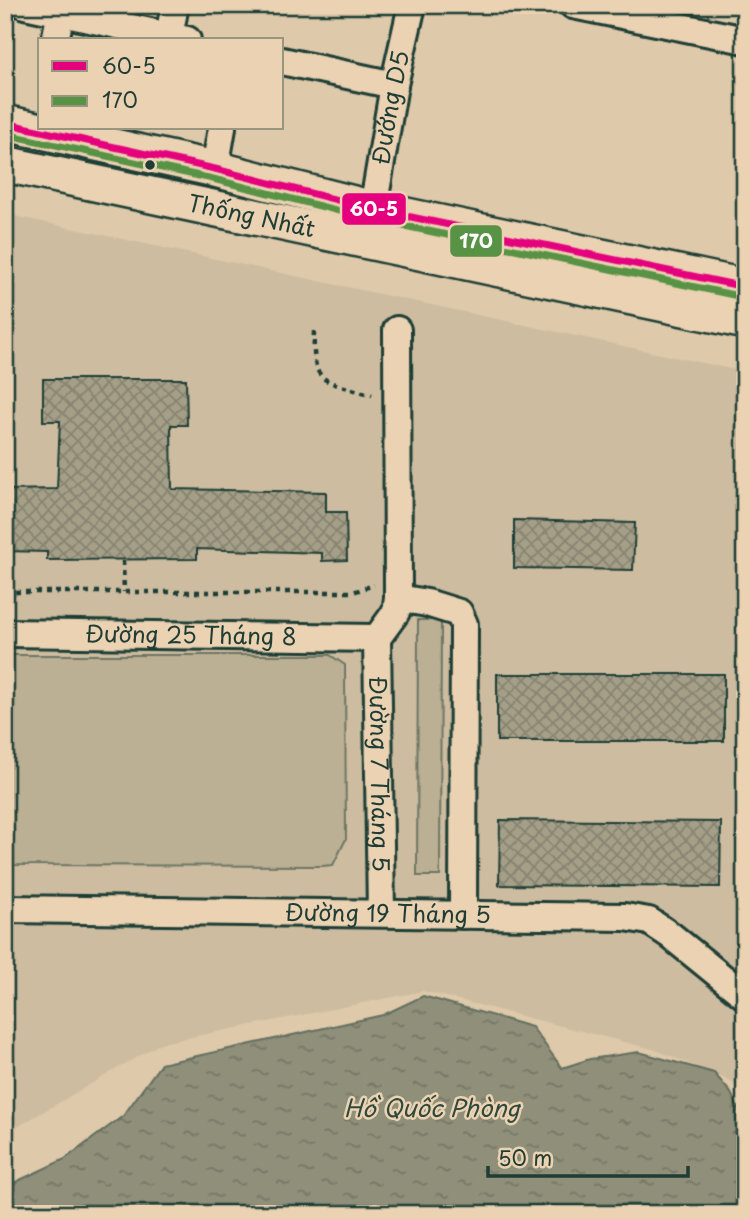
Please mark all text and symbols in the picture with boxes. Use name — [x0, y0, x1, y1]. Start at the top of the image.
legend — [38, 38, 284, 130]
street label: Đướng D5 — [362, 47, 417, 167]
text: 60-5 — [102, 49, 156, 81]
text: 170 — [102, 83, 138, 115]
unlabelled marker — [143, 158, 157, 172]
street label: Thống Nhất — [185, 184, 319, 245]
line badge: 60-5 — [341, 192, 407, 226]
text: 60-5 — [350, 194, 398, 222]
line badge: 170 — [449, 224, 503, 258]
text: 170 — [459, 226, 493, 254]
street label: Đường 25 Tháng 8 — [85, 615, 297, 653]
street label: Đường 7 Tháng 5 — [362, 676, 399, 872]
street label: Đường 19 Tháng 5 — [285, 894, 491, 931]
water label: Hồ Quốc Phòng — [344, 1089, 522, 1125]
scale bar — [488, 1135, 687, 1179]
text: 50 m — [498, 1141, 552, 1173]

